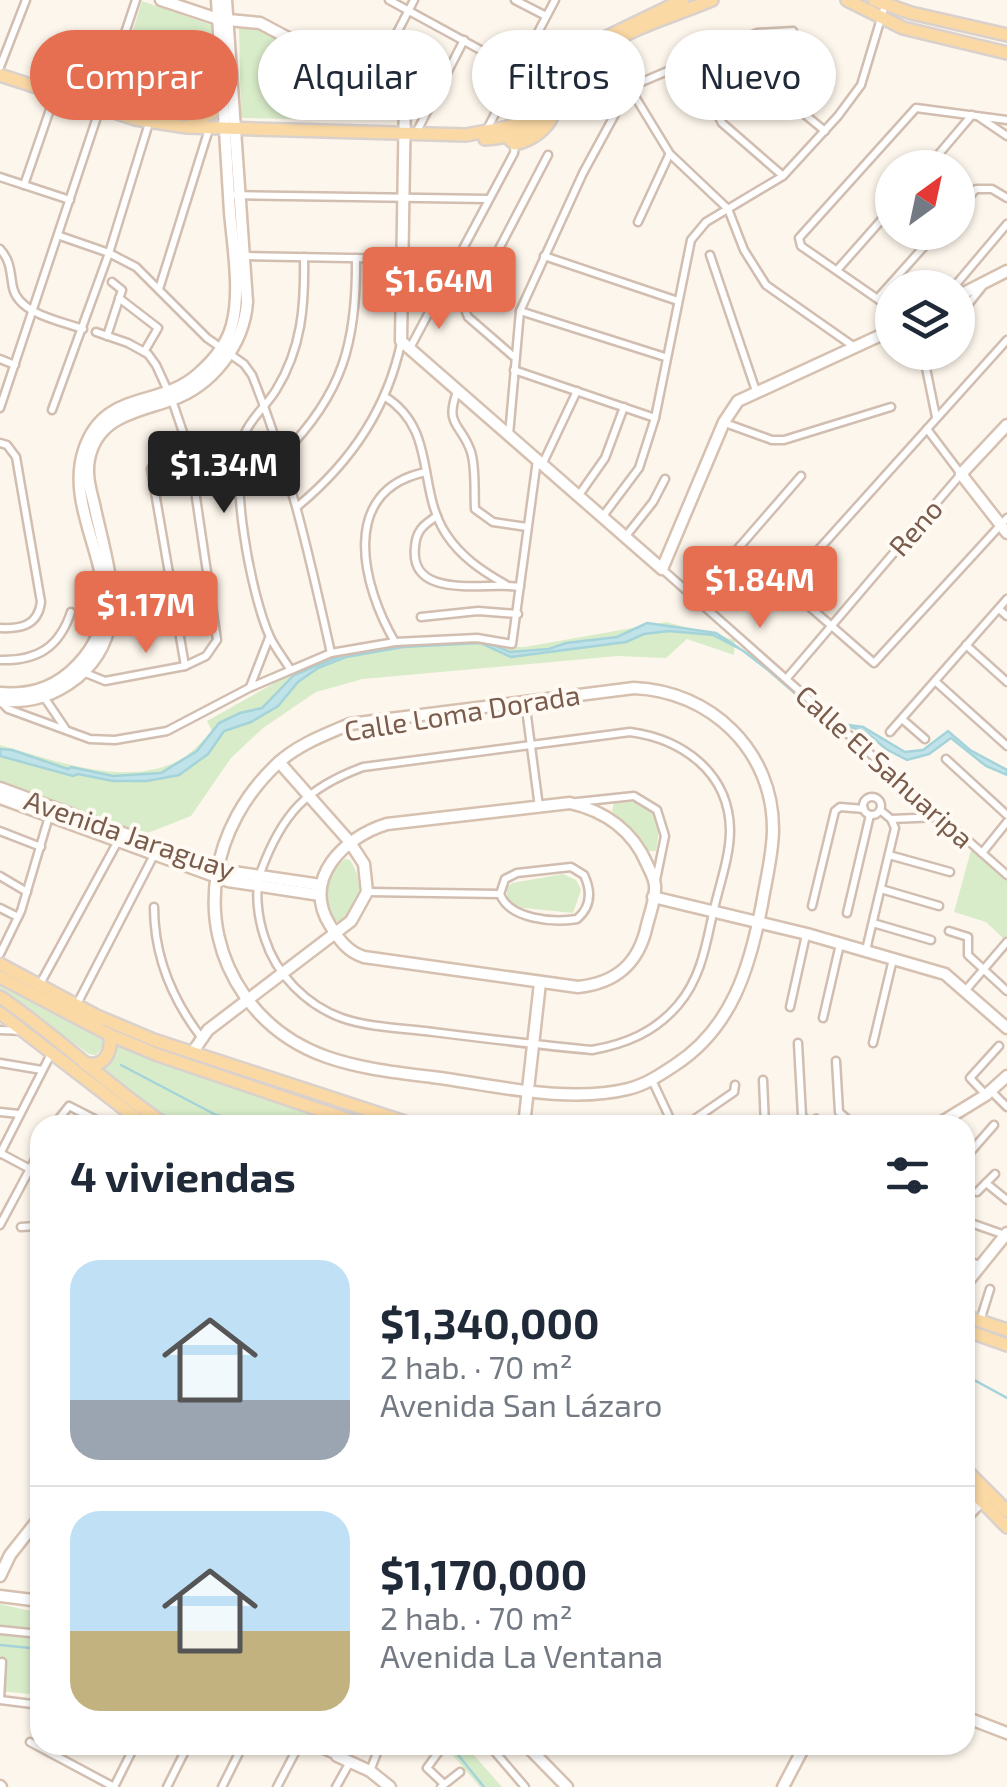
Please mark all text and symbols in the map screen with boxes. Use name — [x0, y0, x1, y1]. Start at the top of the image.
chip: Comprar — [30, 30, 238, 120]
chip: Alquilar — [258, 30, 452, 120]
chip: Filtros — [472, 30, 645, 120]
chip: Nuevo — [665, 30, 836, 120]
north arrow — [875, 150, 975, 250]
map controls — [875, 150, 975, 370]
pin: $1.64M — [358, 247, 520, 332]
text: $1.64M — [385, 260, 493, 298]
button: layers — [875, 270, 975, 370]
pin: $1.34M — [143, 431, 305, 516]
text: $1.34M — [170, 444, 278, 482]
street label: Reno — [881, 492, 949, 562]
pin: $1.84M — [679, 546, 841, 631]
text: $1.84M — [705, 559, 815, 597]
pin: $1.17M — [65, 571, 227, 656]
text: $1.17M — [97, 584, 195, 622]
street label: Calle Loma Dorada — [342, 677, 582, 747]
street label: Calle El Sahuaripa — [789, 677, 981, 855]
street label: Avenida Jaraguay — [20, 782, 240, 886]
icon: filters — [880, 1148, 935, 1203]
text: 4 viviendas — [70, 1150, 296, 1200]
text: $1,340,000 — [380, 1297, 599, 1347]
icon: home — [150, 1300, 270, 1420]
text: 2 hab. · 70 m² — [380, 1347, 573, 1385]
text: Avenida San Lázaro — [380, 1385, 663, 1423]
text: $1,170,000 — [380, 1548, 587, 1598]
icon: home — [150, 1551, 270, 1671]
text: 2 hab. · 70 m² — [380, 1598, 573, 1636]
text: Avenida La Ventana — [380, 1636, 663, 1674]

